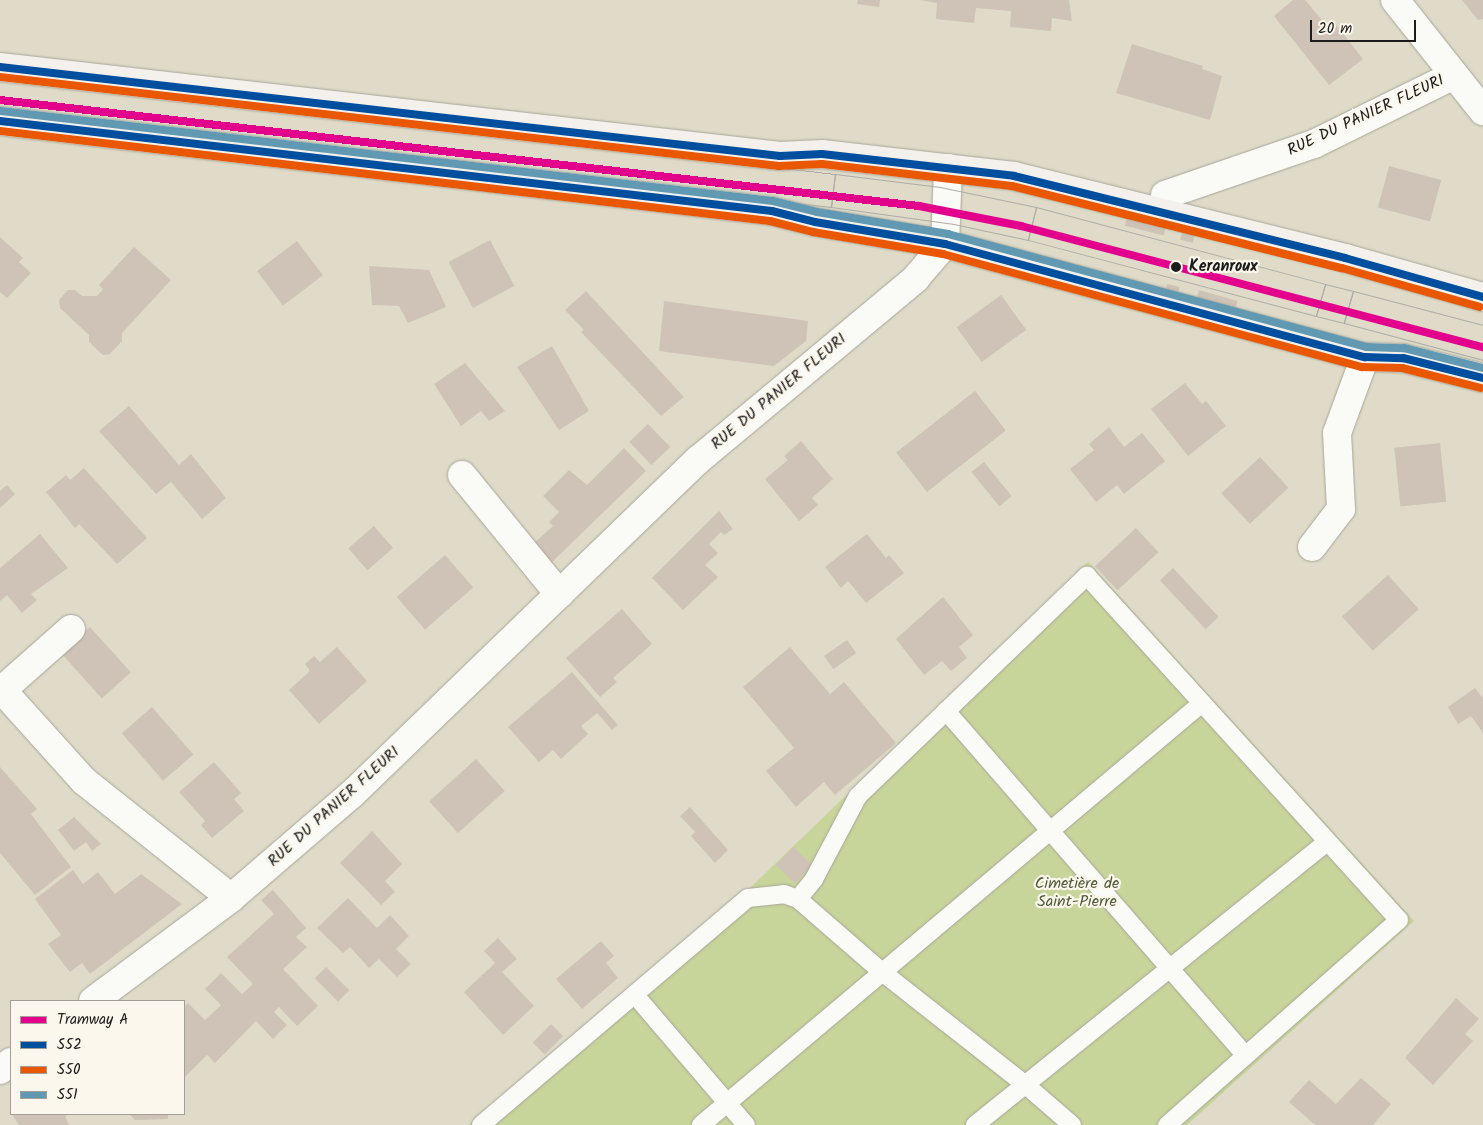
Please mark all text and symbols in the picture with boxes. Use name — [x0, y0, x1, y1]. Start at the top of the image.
scale bar — [1313, 10, 1419, 42]
text: 20 m — [1318, 17, 1352, 41]
street label: RUE DU PANIER FLEURI — [1285, 71, 1447, 161]
place label: Keranroux — [1189, 257, 1258, 277]
marker: Keranroux — [1167, 258, 1185, 276]
street label: RUE DU PANIER FLEURI — [707, 330, 851, 454]
street label: RUE DU PANIER FLEURI — [264, 743, 404, 871]
park label: Cimetière de Saint-Pierre — [1035, 874, 1119, 912]
legend — [10, 1000, 185, 1115]
text: Tramway A — [57, 1008, 128, 1032]
text: S52 — [57, 1033, 82, 1057]
text: S50 — [57, 1058, 81, 1082]
text: S51 — [57, 1083, 78, 1107]

